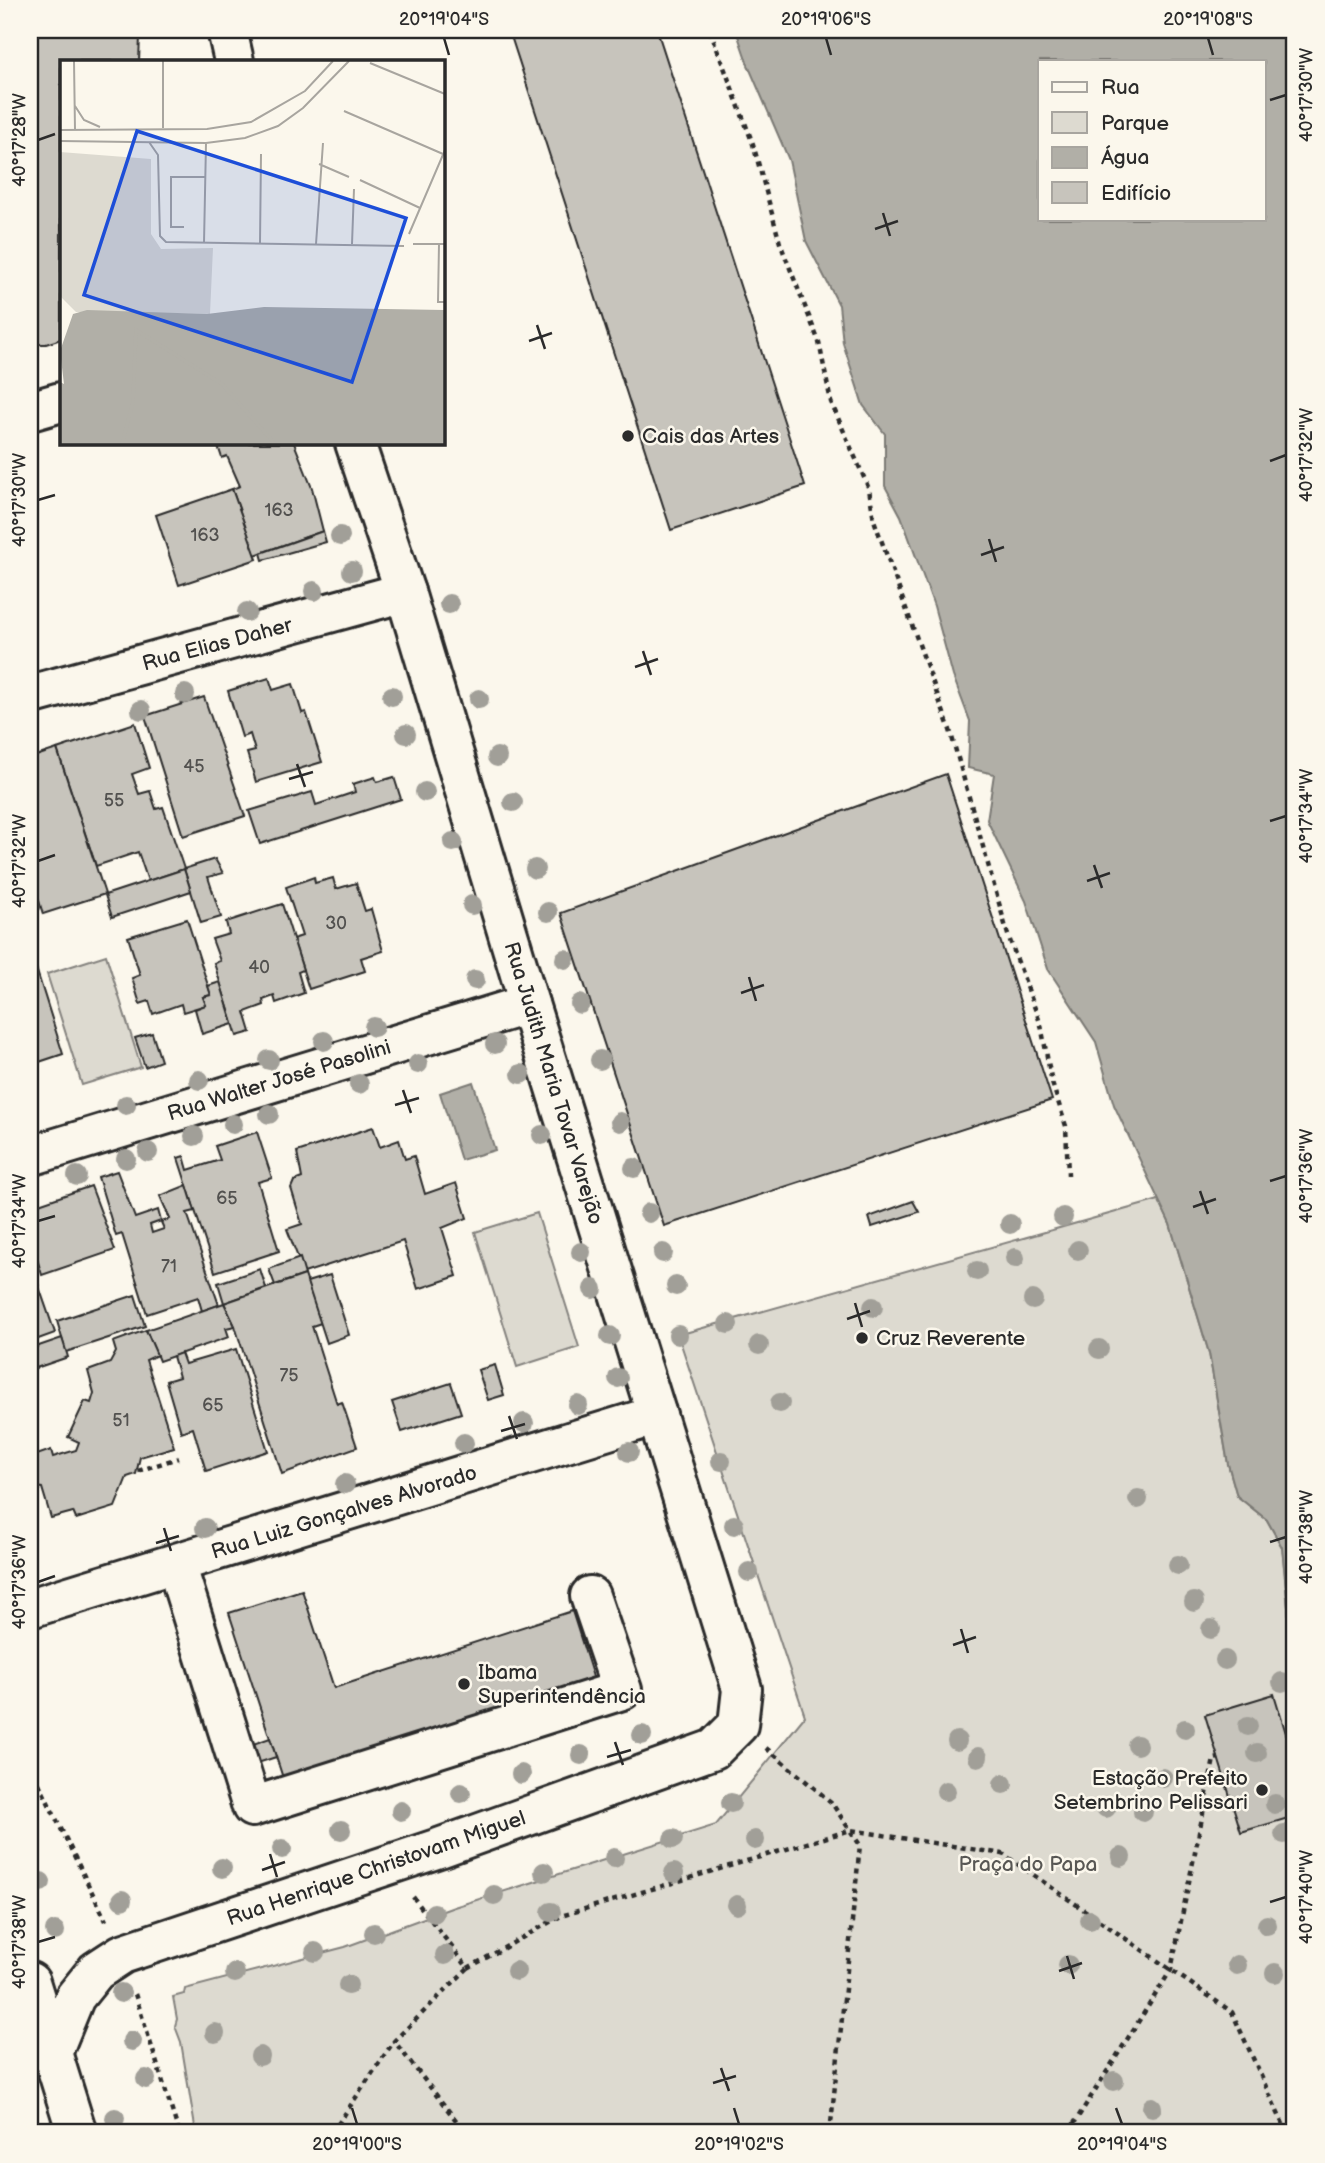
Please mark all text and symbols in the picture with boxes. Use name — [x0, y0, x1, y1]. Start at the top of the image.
text: 20°19'04"S — [399, 9, 489, 30]
text: 20°19'06"S — [781, 9, 871, 30]
text: 20°19'08"S — [1163, 9, 1253, 30]
text: 40°17'30"W — [1296, 47, 1317, 142]
inset map — [60, 60, 444, 444]
legend — [1038, 60, 1266, 220]
text: Rua — [1101, 75, 1140, 100]
text: 40°17'28"W — [9, 92, 30, 187]
text: Parque — [1101, 111, 1169, 136]
text: Água — [1101, 145, 1149, 170]
text: Edifício — [1101, 181, 1171, 206]
text: 40°17'32"W — [1296, 407, 1317, 502]
place label: Cais das Artes — [642, 424, 779, 449]
marker: Cais das Artes — [620, 428, 636, 444]
text: 40°17'30"W — [9, 452, 30, 547]
house number: 163 — [264, 500, 294, 521]
house number: 163 — [190, 525, 220, 546]
street label: Rua Elias Daher — [139, 612, 295, 677]
house number: 45 — [183, 756, 205, 777]
text: 40°17'34"W — [1296, 768, 1317, 863]
house number: 55 — [104, 790, 124, 811]
text: 40°17'32"W — [9, 813, 30, 908]
house number: 30 — [325, 913, 347, 934]
street label: Rua Judith Maria Tovar Varejão — [499, 939, 608, 1228]
house number: 40 — [248, 957, 270, 978]
street label: Rua Walter José Pasolini — [164, 1035, 394, 1126]
text: 40°17'36"W — [1296, 1128, 1317, 1223]
text: 40°17'34"W — [9, 1173, 30, 1268]
house number: 65 — [216, 1188, 238, 1209]
house number: 71 — [161, 1256, 177, 1277]
place label: Cruz Reverente — [876, 1326, 1025, 1351]
marker: Cruz Reverente — [854, 1330, 870, 1346]
house number: 75 — [279, 1365, 299, 1386]
house number: 65 — [202, 1395, 224, 1416]
house number: 51 — [112, 1410, 130, 1431]
street label: Rua Luiz Gonçalves Alvorado — [208, 1460, 480, 1565]
text: 40°17'38"W — [1296, 1489, 1317, 1584]
text: 40°17'36"W — [9, 1534, 30, 1629]
place label: Ibama Superintendência — [478, 1660, 646, 1709]
marker: Ibama Superintendência — [456, 1676, 472, 1692]
place label: Estação Prefeito Setembrino Pelissari — [1054, 1766, 1248, 1815]
marker: Estação Prefeito Setembrino Pelissari — [1254, 1782, 1270, 1798]
street label: Rua Henrique Christovam Miguel — [224, 1806, 529, 1931]
text: 40°17'40"W — [1296, 1849, 1317, 1944]
park label: Praça do Papa — [959, 1852, 1097, 1877]
text: 40°17'38"W — [9, 1894, 30, 1989]
text: 20°19'00"S — [312, 2134, 402, 2155]
text: 20°19'02"S — [694, 2134, 784, 2155]
text: 20°19'04"S — [1077, 2134, 1167, 2155]

